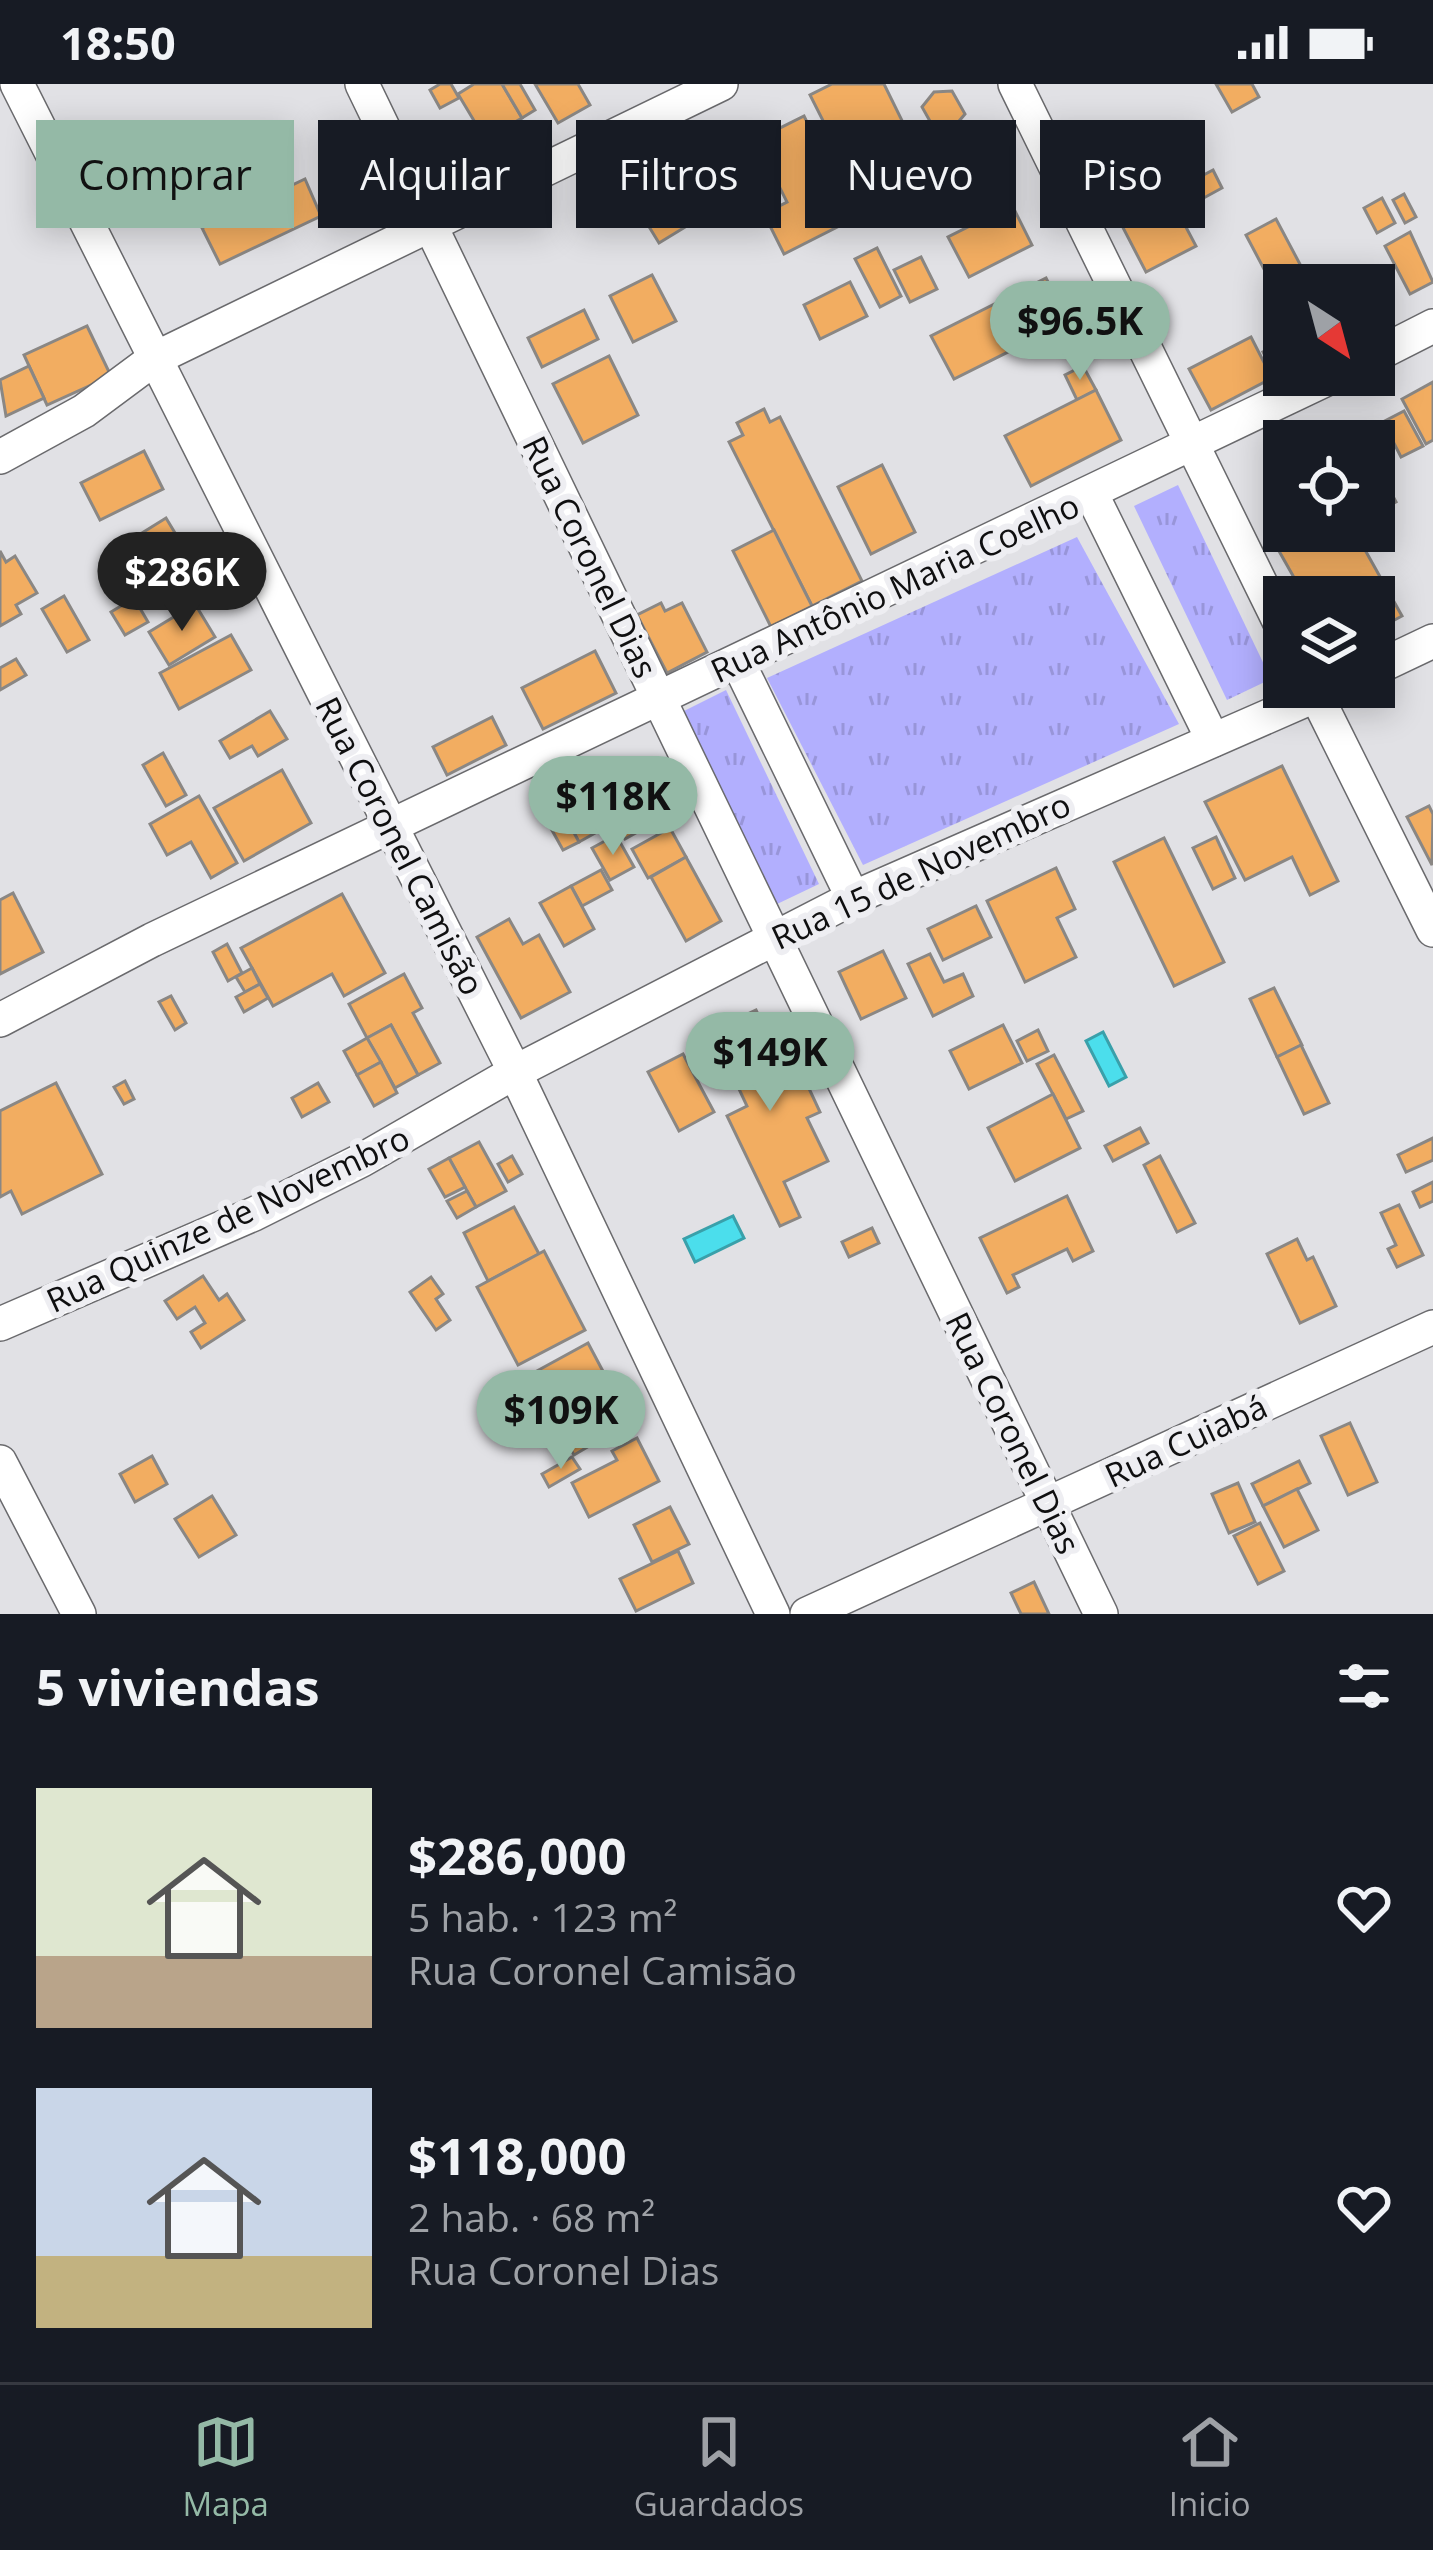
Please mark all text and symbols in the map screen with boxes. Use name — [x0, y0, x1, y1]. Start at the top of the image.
text: 18:50 — [60, 12, 176, 73]
chip: Comprar — [36, 120, 294, 228]
chip: Alquilar — [318, 120, 552, 228]
chip: Filtros — [576, 120, 781, 228]
chip: Nuevo — [805, 120, 1016, 228]
chip: Piso — [1040, 120, 1205, 228]
north arrow — [1263, 264, 1395, 396]
map controls — [1263, 264, 1395, 708]
pin: $96.5K — [982, 281, 1178, 383]
text: $96.5K — [1017, 293, 1143, 346]
button: locate — [1263, 420, 1395, 552]
street label: Rua Coronel Dias — [512, 428, 668, 685]
street label: Rua Antônio Maria Coelho — [703, 482, 1086, 693]
pin: $286K — [98, 532, 266, 634]
text: $286K — [124, 544, 240, 597]
button: layers — [1263, 576, 1395, 708]
street label: Rua Coronel Camisão — [306, 689, 495, 1003]
pin: $118K — [529, 756, 697, 858]
text: $118K — [555, 768, 671, 821]
street label: Rua 15 de Novembro — [764, 781, 1078, 960]
pin: $149K — [686, 1012, 854, 1114]
text: $149K — [712, 1024, 828, 1077]
street label: Rua Quinze de Novembro — [39, 1115, 417, 1323]
street label: Rua Coronel Dias — [935, 1304, 1091, 1561]
pin: $109K — [477, 1370, 645, 1472]
text: $109K — [503, 1382, 619, 1435]
street label: Rua Cuiabá — [1098, 1383, 1274, 1498]
text: 5 viviendas — [36, 1651, 320, 1721]
icon: filters — [1331, 1653, 1397, 1719]
text: $286,000 — [408, 1820, 627, 1890]
icon: home — [132, 1836, 276, 1980]
icon: heart — [1331, 1875, 1397, 1941]
text: 5 hab. · 123 m² — [408, 1890, 677, 1943]
text: Rua Coronel Camisão — [408, 1943, 797, 1996]
text: $118,000 — [408, 2120, 627, 2190]
icon: home — [132, 2136, 276, 2280]
icon: heart — [1331, 2175, 1397, 2241]
text: 2 hab. · 68 m² — [408, 2190, 655, 2243]
text: Rua Coronel Dias — [408, 2243, 719, 2296]
tab: Mapa — [182, 2409, 269, 2526]
tab: Guardados — [634, 2409, 804, 2526]
tab: Inicio — [1169, 2409, 1251, 2526]

